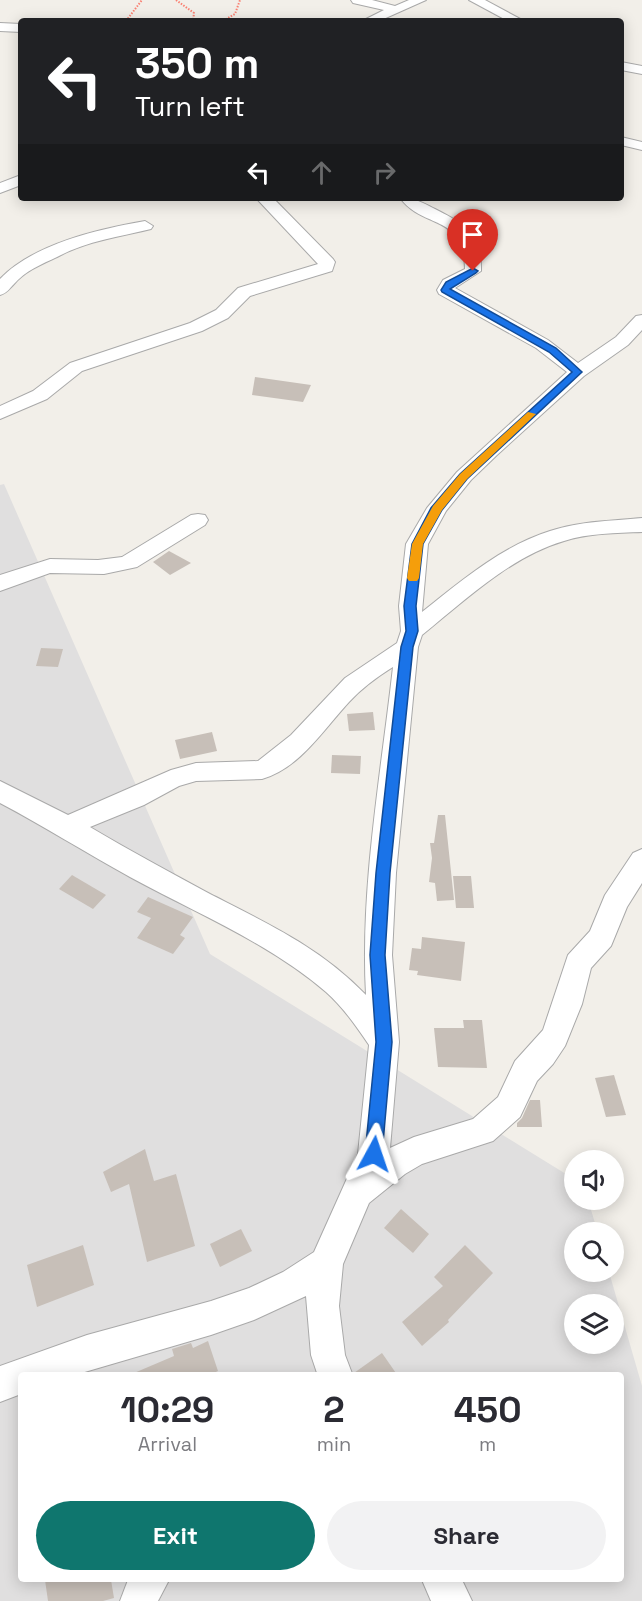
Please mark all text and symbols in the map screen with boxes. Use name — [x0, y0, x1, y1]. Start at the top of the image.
text: 350 m — [135, 37, 260, 90]
icon: left — [36, 42, 114, 120]
text: Turn left — [135, 89, 245, 124]
icon: left — [242, 156, 275, 189]
icon: ahead — [305, 156, 338, 189]
icon: right — [368, 156, 401, 189]
pin — [447, 209, 498, 271]
icon: arrive — [456, 218, 489, 251]
position arrow — [342, 1122, 406, 1186]
map controls — [564, 1150, 624, 1354]
button: sound — [564, 1150, 624, 1210]
button: search — [564, 1222, 624, 1282]
button: layers — [564, 1294, 624, 1354]
text: 10:29 — [120, 1387, 214, 1433]
text: 2 — [323, 1387, 345, 1433]
text: 450 — [454, 1387, 521, 1433]
text: Arrival — [138, 1431, 197, 1457]
text: min — [317, 1431, 351, 1457]
text: m — [479, 1431, 496, 1457]
button: Exit — [36, 1501, 315, 1570]
button: Share — [327, 1501, 606, 1570]

